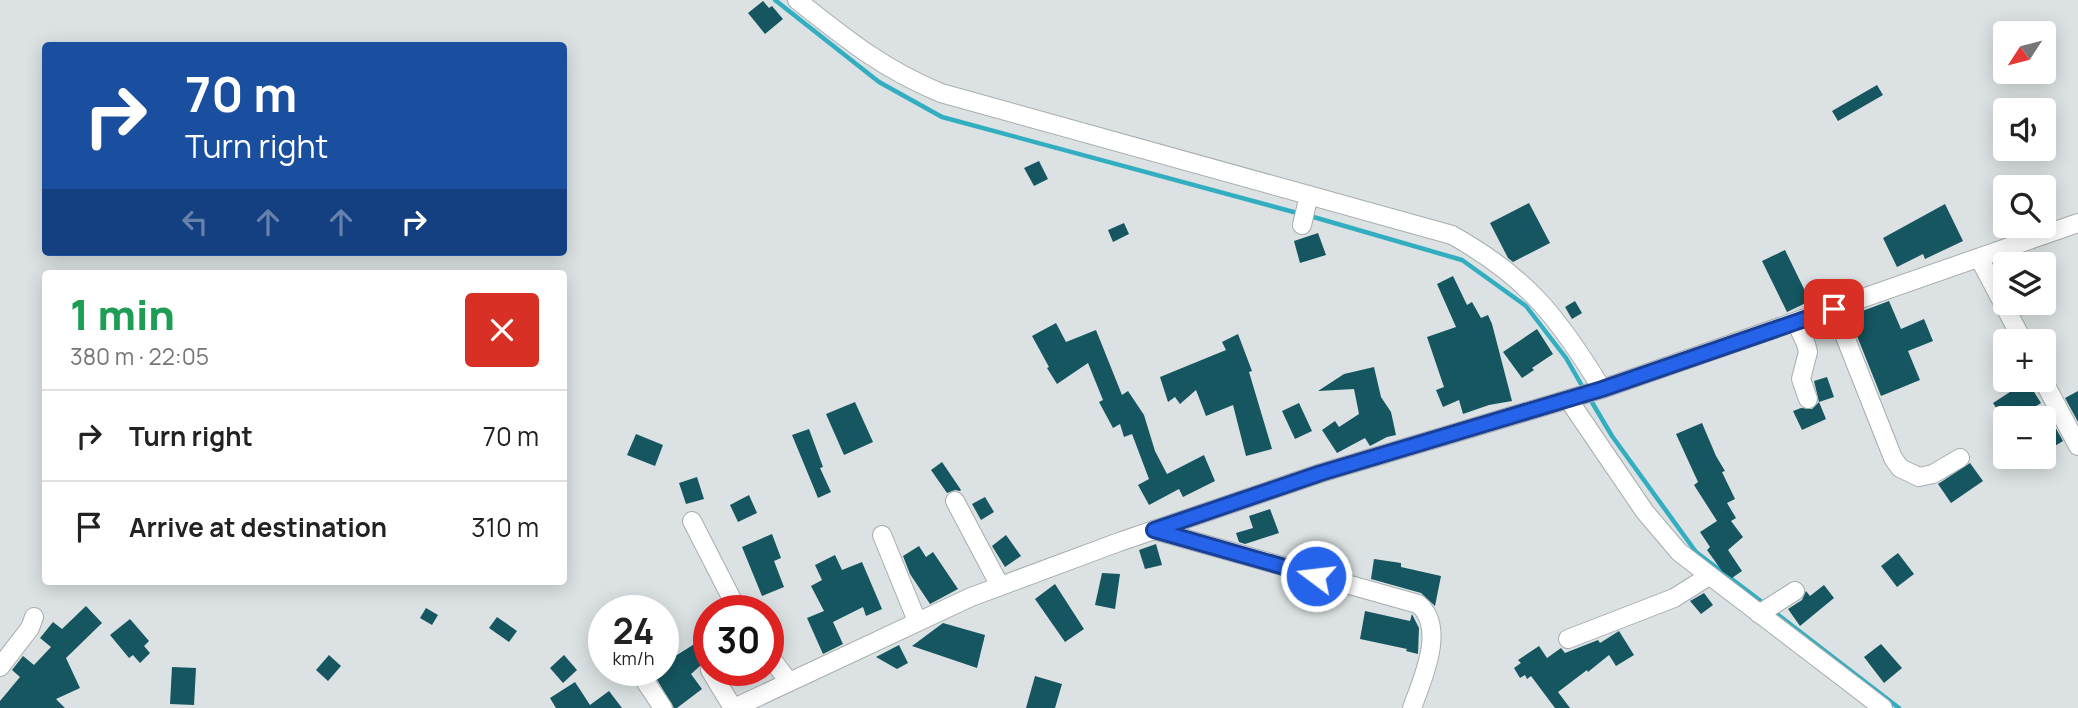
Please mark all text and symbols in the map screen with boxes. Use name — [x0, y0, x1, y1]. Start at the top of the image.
north arrow — [1993, 21, 2056, 84]
map controls — [1993, 21, 2056, 469]
text: 70 m — [185, 60, 297, 127]
icon: right — [70, 70, 161, 161]
button: sound — [1993, 98, 2056, 161]
text: Turn right — [185, 124, 328, 168]
button: search — [1993, 175, 2056, 238]
icon: left — [176, 203, 214, 241]
icon: ahead — [249, 203, 287, 241]
icon: ahead — [322, 203, 360, 241]
icon: right — [395, 203, 433, 241]
button: layers — [1993, 252, 2056, 315]
pin — [1804, 279, 1864, 339]
text: 1 min — [70, 285, 175, 343]
icon: arrive — [1815, 290, 1853, 328]
button: close — [465, 293, 539, 367]
button: + — [1993, 329, 2056, 392]
text: 380 m · 22:05 — [70, 340, 209, 372]
button: − — [1993, 406, 2056, 469]
icon: right — [70, 417, 108, 455]
text: Turn right — [129, 418, 253, 454]
text: 70 m — [483, 418, 539, 454]
icon: arrive — [70, 508, 108, 546]
text: Arrive at destination — [129, 509, 387, 545]
text: 310 m — [471, 509, 539, 545]
position arrow — [1279, 539, 1353, 613]
speed limit sign: 30 — [693, 595, 784, 686]
text: 24 — [613, 607, 654, 655]
text: km/h — [613, 646, 654, 670]

